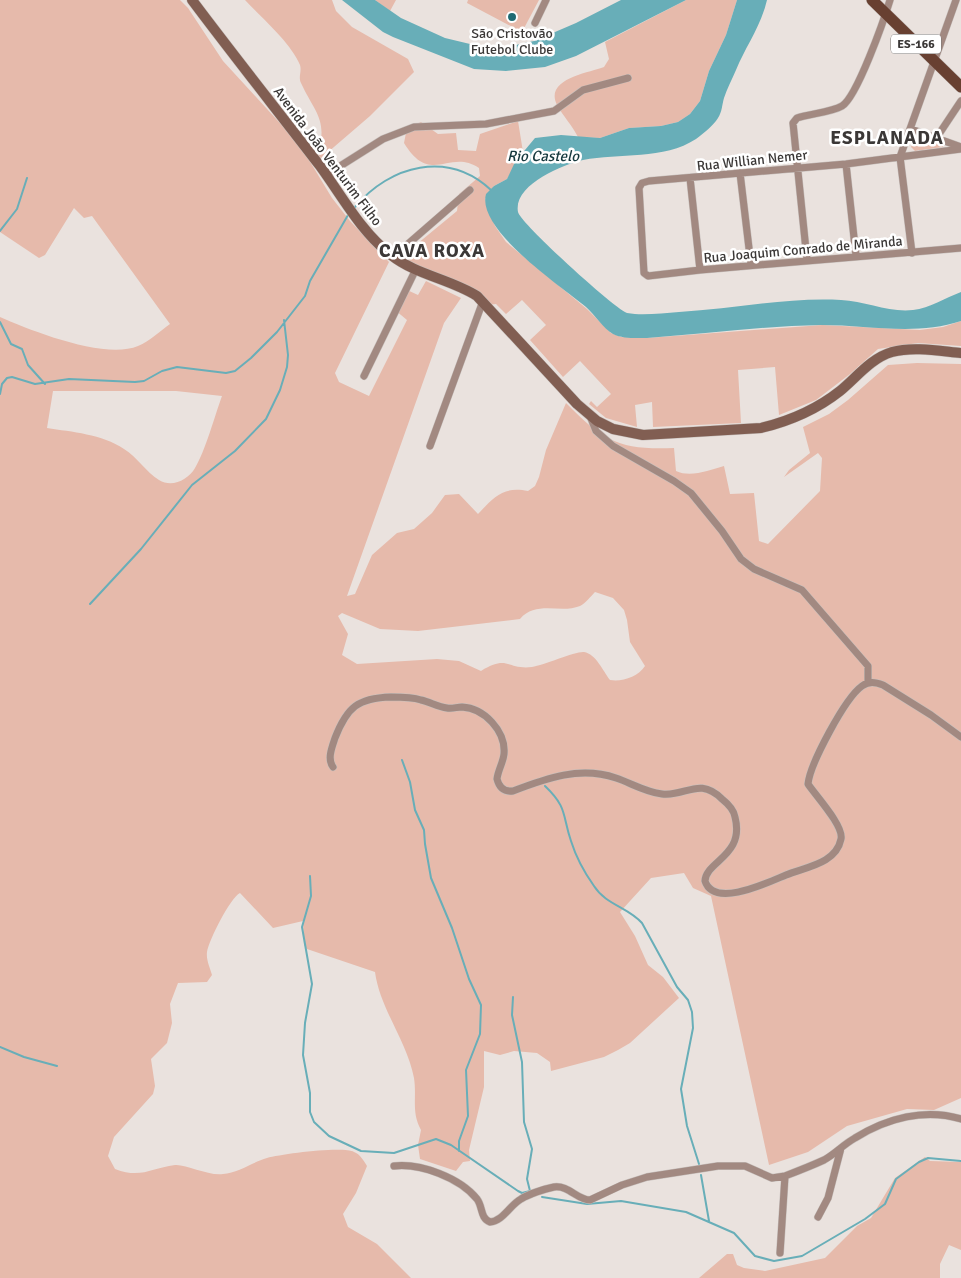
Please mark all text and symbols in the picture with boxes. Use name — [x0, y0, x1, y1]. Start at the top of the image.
marker: São Cristovão Futebol Clube — [506, 11, 518, 23]
place label: São Cristovão Futebol Clube — [471, 25, 553, 58]
road number: ES-166 — [891, 34, 941, 54]
street label: Avenida João Venturim Filho — [270, 83, 385, 229]
district label: ESPLANADA — [830, 126, 944, 150]
street label: Rua Willian Nemer — [696, 146, 809, 175]
water label: Rio Castelo — [507, 147, 580, 165]
street label: Rua Joaquim Conrado de Miranda — [703, 232, 903, 267]
district label: CAVA ROXA — [379, 239, 485, 263]

